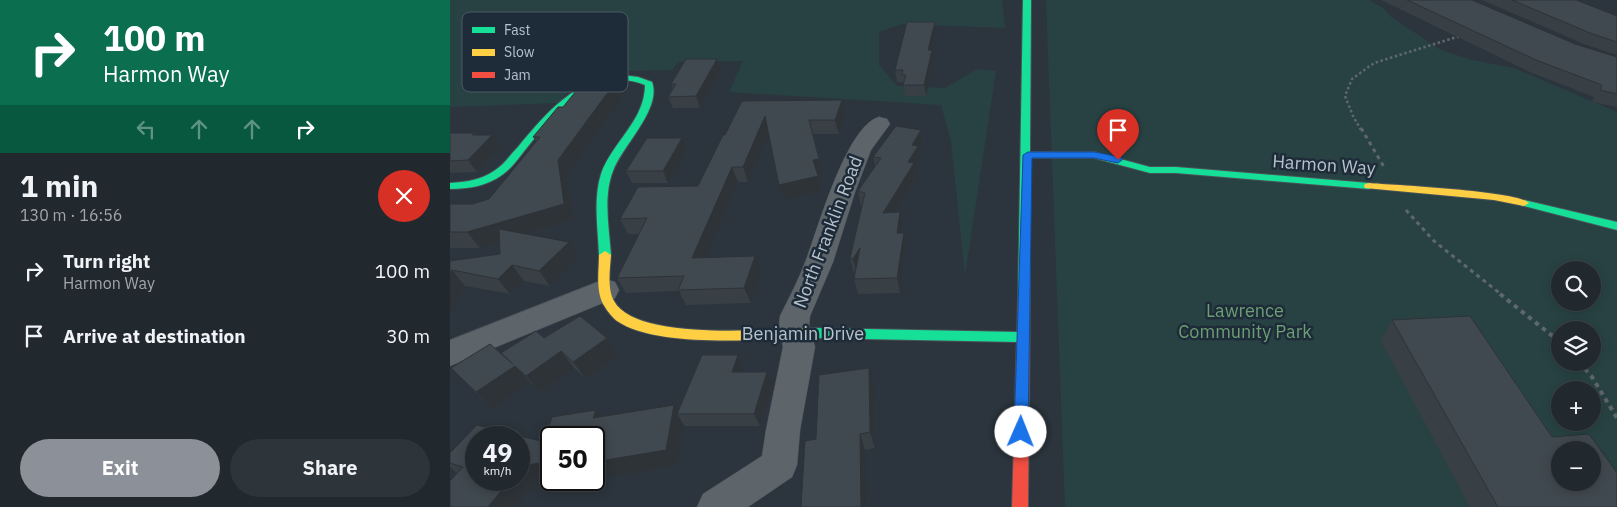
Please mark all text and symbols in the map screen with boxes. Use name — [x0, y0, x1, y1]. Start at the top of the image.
legend — [462, 12, 628, 92]
text: 100 m — [103, 15, 206, 61]
icon: right — [20, 20, 85, 85]
text: Fast — [504, 21, 530, 39]
text: Slow — [504, 43, 535, 61]
text: Harmon Way — [103, 59, 230, 88]
text: Jam — [504, 66, 531, 84]
pin — [1097, 109, 1139, 160]
icon: left — [132, 115, 160, 143]
icon: ahead — [185, 115, 213, 143]
icon: ahead — [238, 115, 266, 143]
icon: right — [291, 115, 319, 143]
icon: arrive — [1104, 116, 1132, 144]
street label: Harmon Way — [1272, 149, 1377, 180]
street label: North Franklin Road — [788, 153, 867, 311]
text: 1 min — [20, 166, 98, 205]
button: close — [378, 170, 430, 222]
text: 130 m · 16:56 — [20, 205, 122, 225]
text: Turn right — [63, 249, 150, 273]
icon: right — [20, 257, 48, 285]
text: 100 m — [375, 259, 430, 283]
map controls — [1551, 261, 1601, 491]
button: search — [1551, 261, 1601, 311]
text: Harmon Way — [63, 273, 155, 293]
park label: Lawrence Community Park — [1178, 299, 1312, 343]
button: layers — [1551, 321, 1601, 371]
icon: arrive — [20, 322, 48, 350]
street label: Benjamin Drive — [742, 322, 864, 345]
text: Arrive at destination — [63, 324, 246, 348]
text: 30 m — [386, 324, 430, 348]
button: + — [1551, 381, 1601, 431]
position arrow — [994, 405, 1046, 457]
speed limit sign: 50 — [540, 426, 605, 491]
text: 49 — [482, 436, 513, 469]
button: Exit — [20, 439, 220, 497]
button: Share — [230, 439, 430, 497]
button: − — [1551, 441, 1601, 491]
text: km/h — [483, 463, 512, 478]

